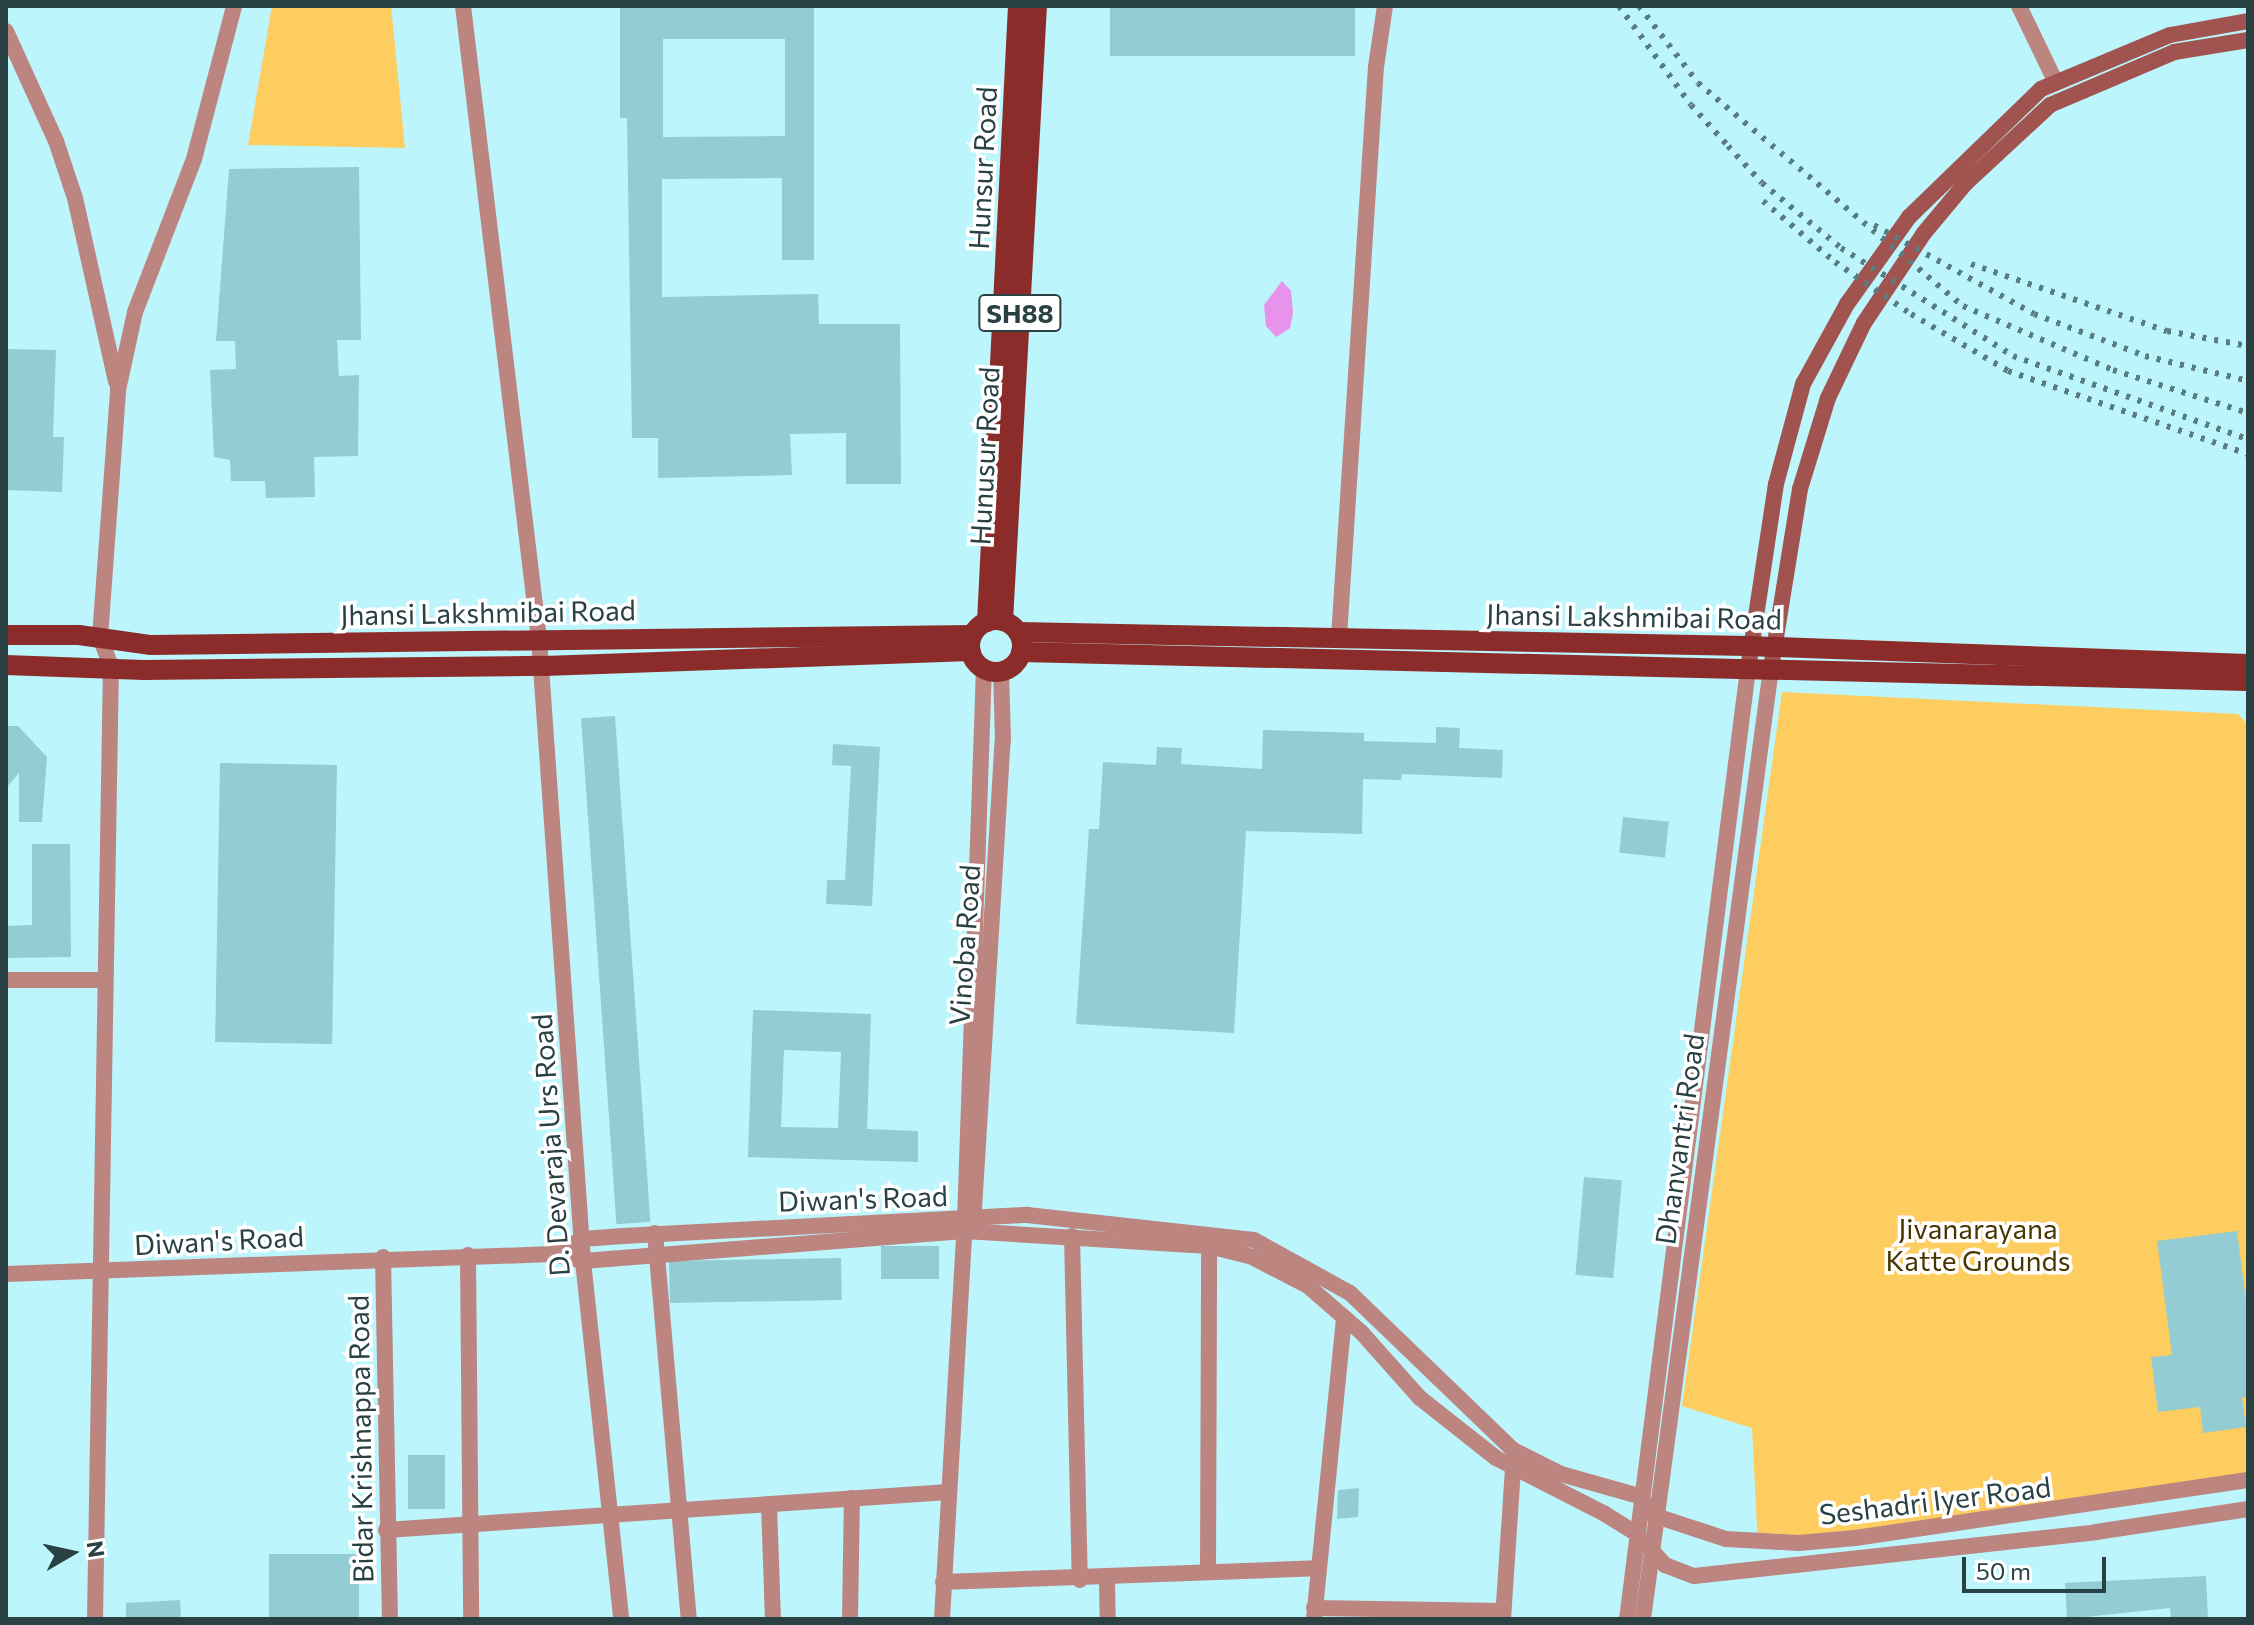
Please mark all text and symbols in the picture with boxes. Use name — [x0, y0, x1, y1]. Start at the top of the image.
street label: Hunsur Road — [961, 86, 1003, 250]
road number: SH88 — [978, 291, 1062, 335]
street label: Hunusur Road — [963, 366, 1005, 546]
street label: Jhansi Lakshmibai Road — [340, 593, 636, 631]
street label: Jhansi Lakshmibai Road — [1486, 597, 1782, 635]
street label: Vinoba Road — [942, 863, 986, 1027]
street label: D. Devaraja Urs Road — [524, 1013, 576, 1277]
street label: Dhanvantri Road — [1648, 1031, 1710, 1247]
street label: Diwan's Road — [778, 1178, 948, 1218]
park label: Jivanarayana Katte Grounds — [1886, 1211, 2070, 1277]
street label: Diwan's Road — [133, 1219, 305, 1261]
street label: Bidar Krishnappa Road — [341, 1295, 379, 1583]
street label: Seshadri Iyer Road — [1817, 1469, 2053, 1531]
north arrow — [32, 1513, 112, 1593]
text: N — [82, 1539, 111, 1559]
scale bar — [1966, 1541, 2110, 1591]
text: 50 m — [1976, 1556, 2031, 1585]

